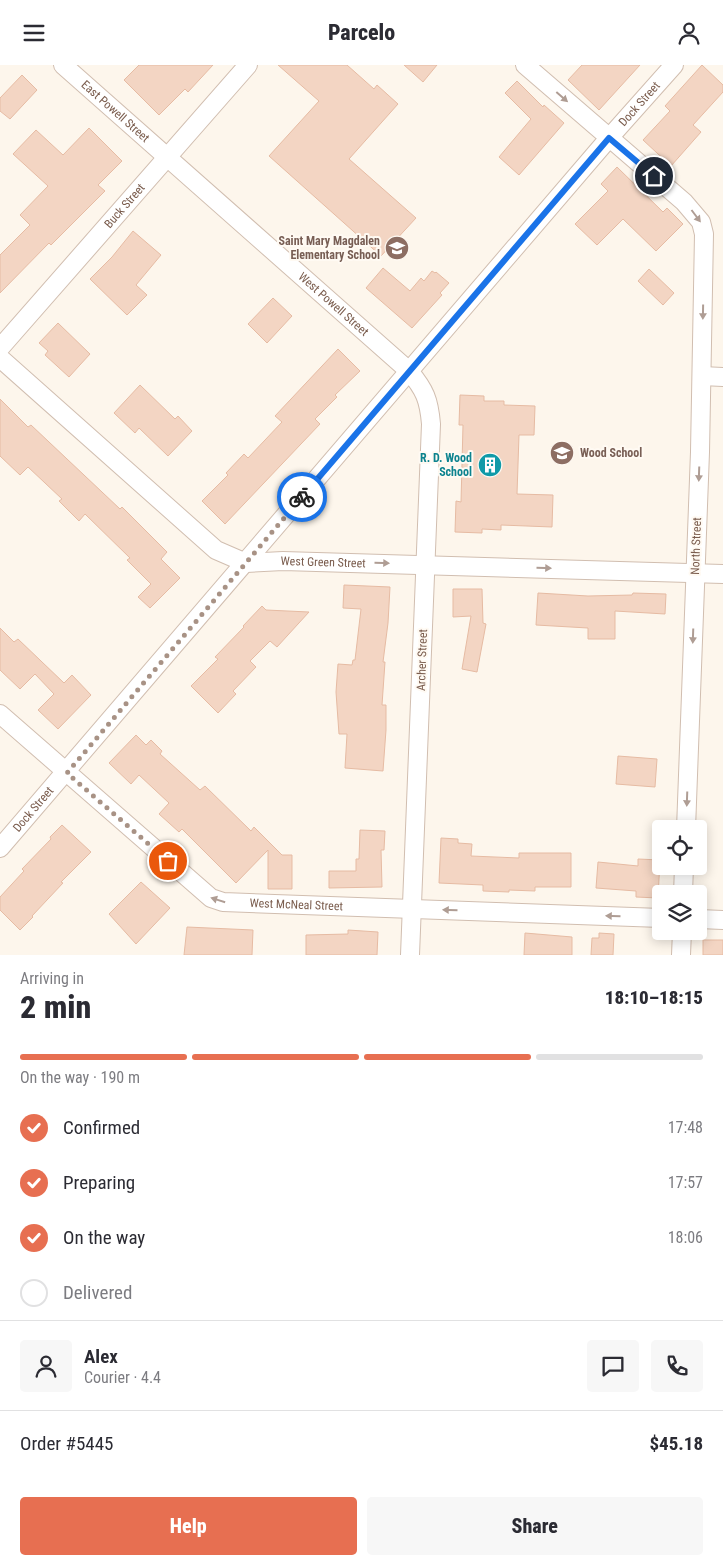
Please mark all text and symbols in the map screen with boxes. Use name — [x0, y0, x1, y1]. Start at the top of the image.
icon: menu — [20, 19, 48, 47]
icon: person — [675, 19, 703, 47]
text: Parcelo — [328, 20, 395, 45]
street label: East Powell Street — [79, 78, 153, 145]
street label: Dock Street — [616, 79, 663, 129]
one-way arrow — [555, 91, 567, 103]
pin — [633, 155, 675, 197]
icon: home — [640, 162, 668, 190]
street label: Buck Street — [101, 181, 148, 231]
one-way arrow — [691, 209, 701, 223]
place label: Saint Mary Magdalen Elementary School — [278, 234, 380, 262]
school or university icon: Saint Mary Magdalen Elementary School — [384, 235, 410, 261]
street label: West Powell Street — [295, 269, 372, 339]
one-way arrow — [699, 304, 707, 320]
school or university icon: Wood School — [549, 440, 575, 466]
place label: Wood School — [580, 446, 642, 460]
place label: R. D. Wood School — [420, 451, 472, 479]
building icon: R. D. Wood School — [477, 452, 503, 478]
one-way arrow — [695, 466, 703, 482]
courier — [277, 472, 327, 522]
icon: bike — [288, 483, 316, 511]
street label: North Street — [688, 517, 704, 575]
street label: West Green Street — [281, 554, 366, 570]
one-way arrow — [374, 560, 390, 568]
one-way arrow — [537, 564, 553, 572]
street label: Archer Street — [414, 628, 430, 691]
one-way arrow — [689, 629, 697, 645]
street label: Dock Street — [10, 784, 57, 835]
one-way arrow — [682, 791, 690, 807]
map controls — [652, 820, 707, 940]
button: locate — [652, 820, 707, 875]
pin — [147, 840, 189, 882]
icon: bag — [154, 847, 182, 875]
button: layers — [652, 885, 707, 940]
one-way arrow — [211, 895, 226, 903]
street label: West McNeal Street — [249, 896, 344, 913]
one-way arrow — [442, 905, 458, 913]
one-way arrow — [604, 912, 620, 920]
text: Arriving in — [20, 969, 84, 988]
text: 18:10–18:15 — [605, 986, 703, 1009]
text: 2 min — [20, 988, 91, 1026]
text: On the way · 190 m — [20, 1068, 140, 1087]
icon: check — [20, 1114, 48, 1142]
text: Confirmed — [63, 1116, 140, 1139]
text: 17:48 — [668, 1118, 703, 1137]
icon: check — [20, 1169, 48, 1197]
text: Preparing — [63, 1171, 135, 1194]
text: 17:57 — [668, 1173, 703, 1192]
icon: check — [20, 1224, 48, 1252]
text: On the way — [63, 1226, 145, 1249]
text: 18:06 — [668, 1228, 703, 1247]
text: Delivered — [63, 1281, 132, 1304]
button: person — [20, 1340, 72, 1392]
button: chat — [587, 1340, 639, 1392]
button: phone — [651, 1340, 703, 1392]
text: Alex — [84, 1345, 118, 1368]
text: Courier · 4.4 — [84, 1368, 161, 1387]
text: Order #5445 — [20, 1432, 113, 1455]
text: $45.18 — [649, 1432, 703, 1455]
button: Help — [20, 1497, 357, 1555]
button: Share — [367, 1497, 703, 1555]

